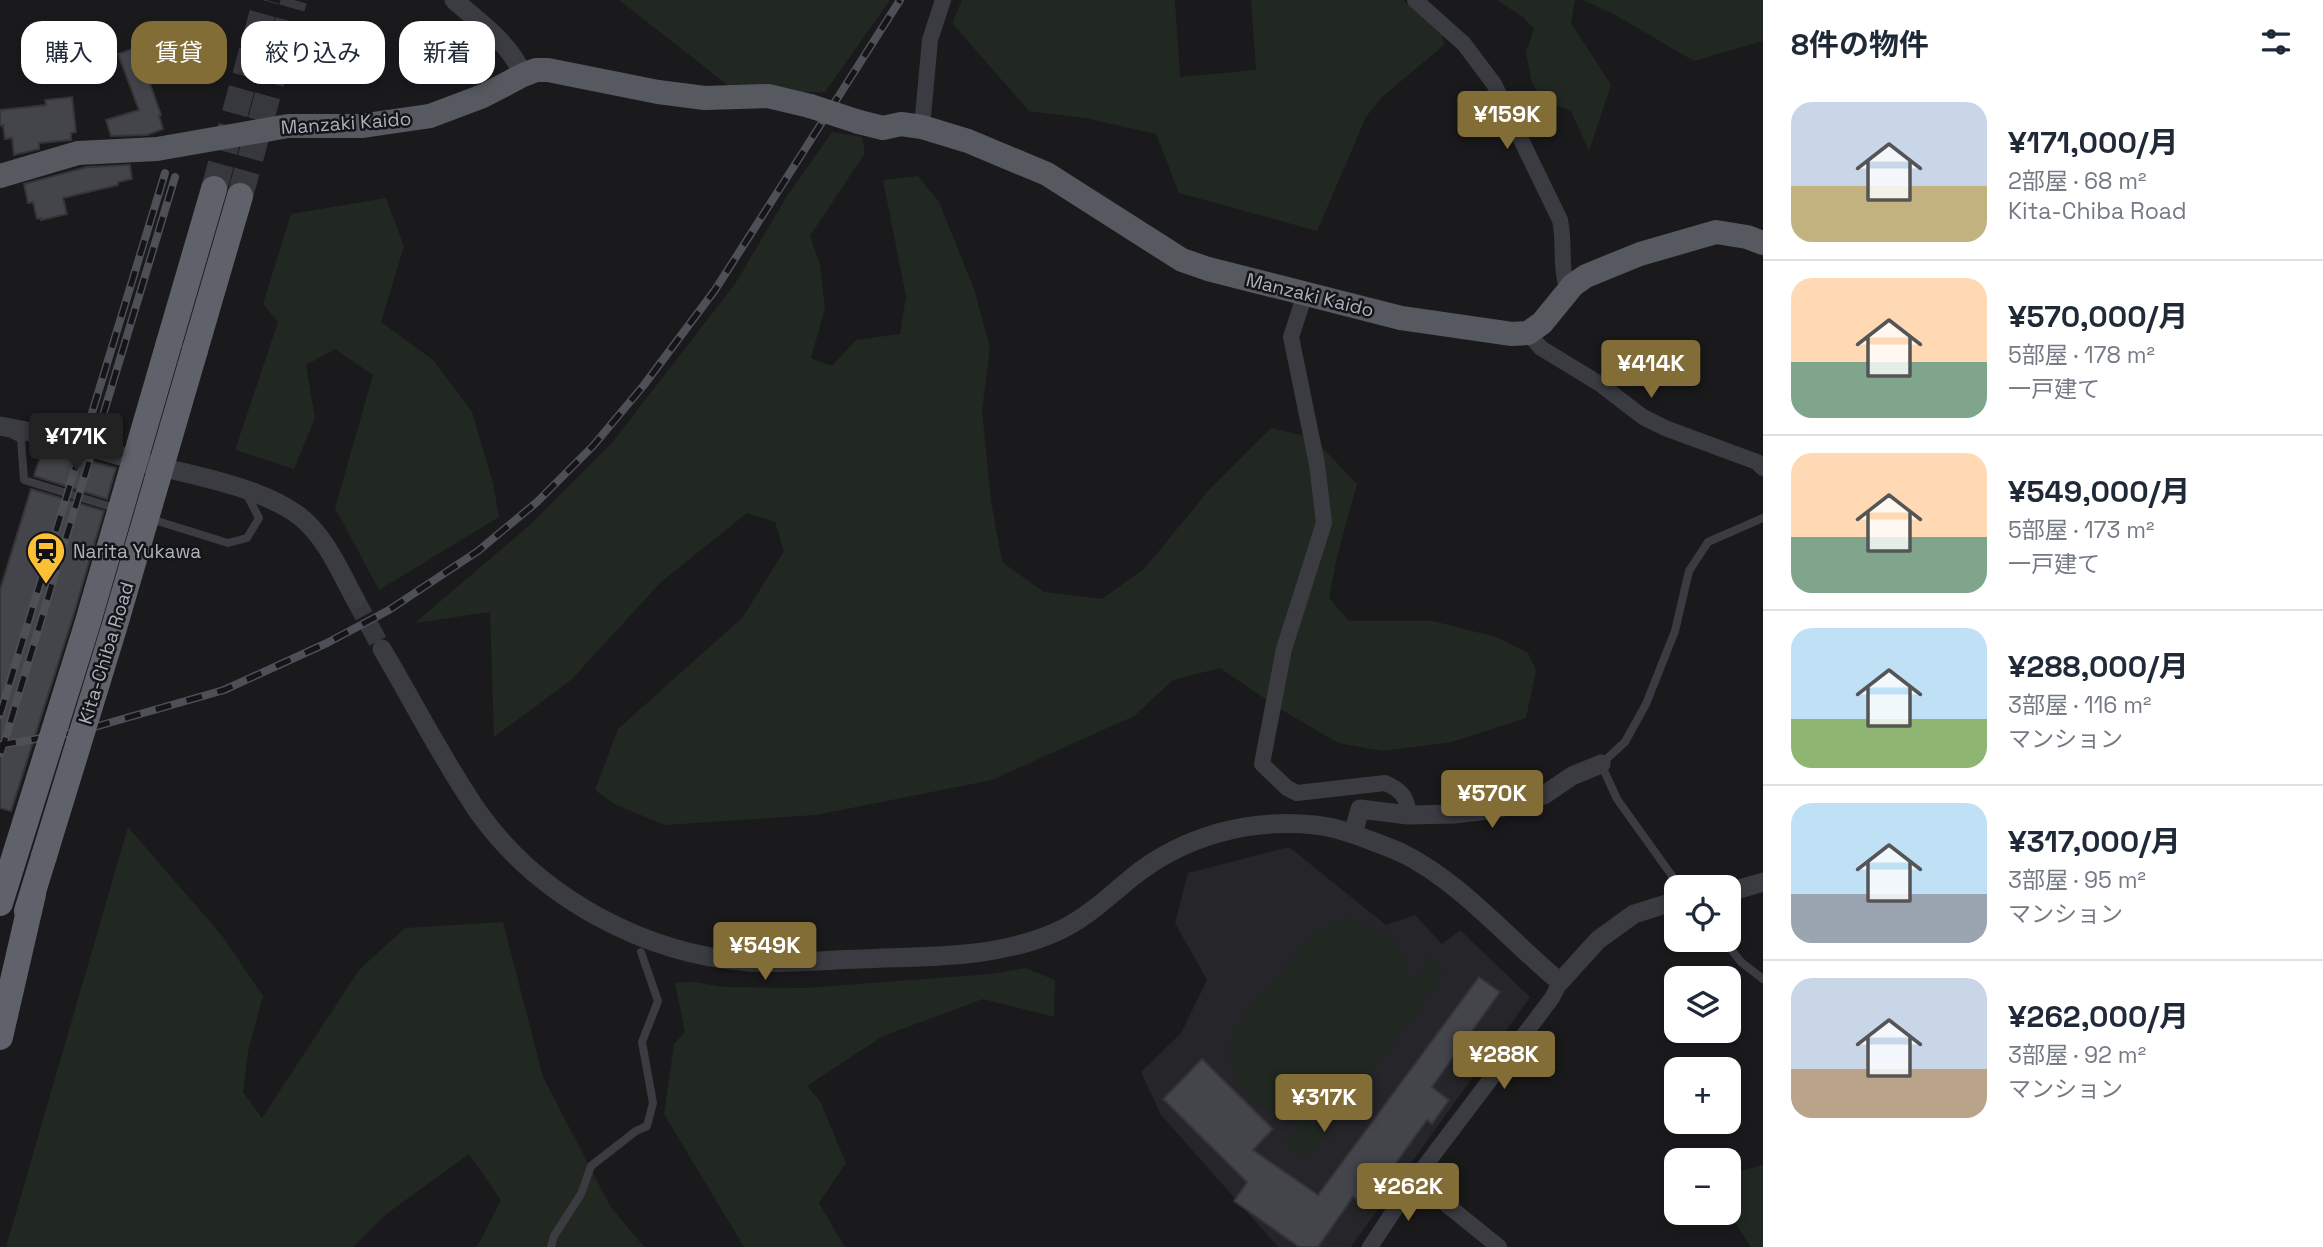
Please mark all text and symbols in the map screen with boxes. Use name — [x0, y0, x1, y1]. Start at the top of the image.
chip: 購入 — [21, 21, 117, 84]
chip: 賃貸 — [131, 21, 227, 84]
chip: 絞り込み — [241, 21, 385, 84]
chip: 新着 — [399, 21, 495, 84]
icon: filters — [2257, 23, 2295, 61]
text: 8件の物件 — [1791, 25, 1929, 64]
pin: ¥159K — [1458, 92, 1556, 151]
text: ¥159K — [1473, 99, 1541, 129]
street label: Manzaki Kaido — [280, 106, 412, 140]
text: ¥171,000/月 — [2008, 123, 2178, 162]
icon: home — [1847, 130, 1931, 214]
text: 2部屋 · 68 m² — [2008, 166, 2147, 196]
text: Kita-Chiba Road — [2008, 196, 2187, 226]
street label: Manzaki Kaido — [1244, 267, 1376, 323]
text: ¥570,000/月 — [2008, 297, 2188, 336]
icon: home — [1847, 306, 1931, 390]
pin: ¥414K — [1602, 340, 1700, 400]
text: 5部屋 · 178 m² — [2008, 340, 2155, 370]
text: ¥414K — [1617, 348, 1685, 378]
text: 一戸建て — [2008, 374, 2100, 404]
pin: ¥171K — [27, 414, 125, 473]
text: ¥171K — [45, 421, 107, 451]
text: ¥549,000/月 — [2008, 472, 2190, 511]
icon: home — [1847, 481, 1931, 565]
text: 5部屋 · 173 m² — [2008, 515, 2155, 545]
station icon: Narita Yukawa — [25, 530, 67, 585]
place label: Narita Yukawa — [73, 539, 201, 564]
text: 一戸建て — [2008, 549, 2100, 579]
street label: Kita-Chiba Road — [72, 579, 140, 727]
text: ¥288,000/月 — [2008, 647, 2189, 686]
icon: home — [1847, 656, 1931, 740]
text: 3部屋 · 116 m² — [2008, 690, 2151, 720]
text: マンション — [2008, 724, 2123, 754]
pin: ¥570K — [1443, 770, 1541, 830]
text: ¥570K — [1457, 778, 1527, 808]
text: ¥317,000/月 — [2008, 822, 2181, 861]
icon: home — [1847, 831, 1931, 915]
text: 3部屋 · 95 m² — [2008, 865, 2146, 895]
map controls — [1664, 875, 1741, 1225]
button: locate — [1664, 875, 1741, 952]
text: マンション — [2008, 899, 2123, 929]
pin: ¥549K — [716, 922, 814, 982]
text: ¥549K — [729, 930, 801, 960]
button: layers — [1664, 966, 1741, 1043]
text: ¥262,000/月 — [2008, 997, 2189, 1036]
icon: home — [1847, 1006, 1931, 1090]
pin: ¥288K — [1455, 1032, 1553, 1091]
text: ¥288K — [1469, 1039, 1539, 1069]
text: 3部屋 · 92 m² — [2008, 1040, 2146, 1070]
button: + — [1664, 1057, 1741, 1134]
pin: ¥317K — [1275, 1074, 1373, 1134]
text: マンション — [2008, 1074, 2123, 1104]
text: ¥317K — [1291, 1082, 1357, 1112]
button: − — [1664, 1148, 1741, 1225]
pin: ¥262K — [1359, 1164, 1457, 1223]
text: ¥262K — [1373, 1171, 1443, 1201]

